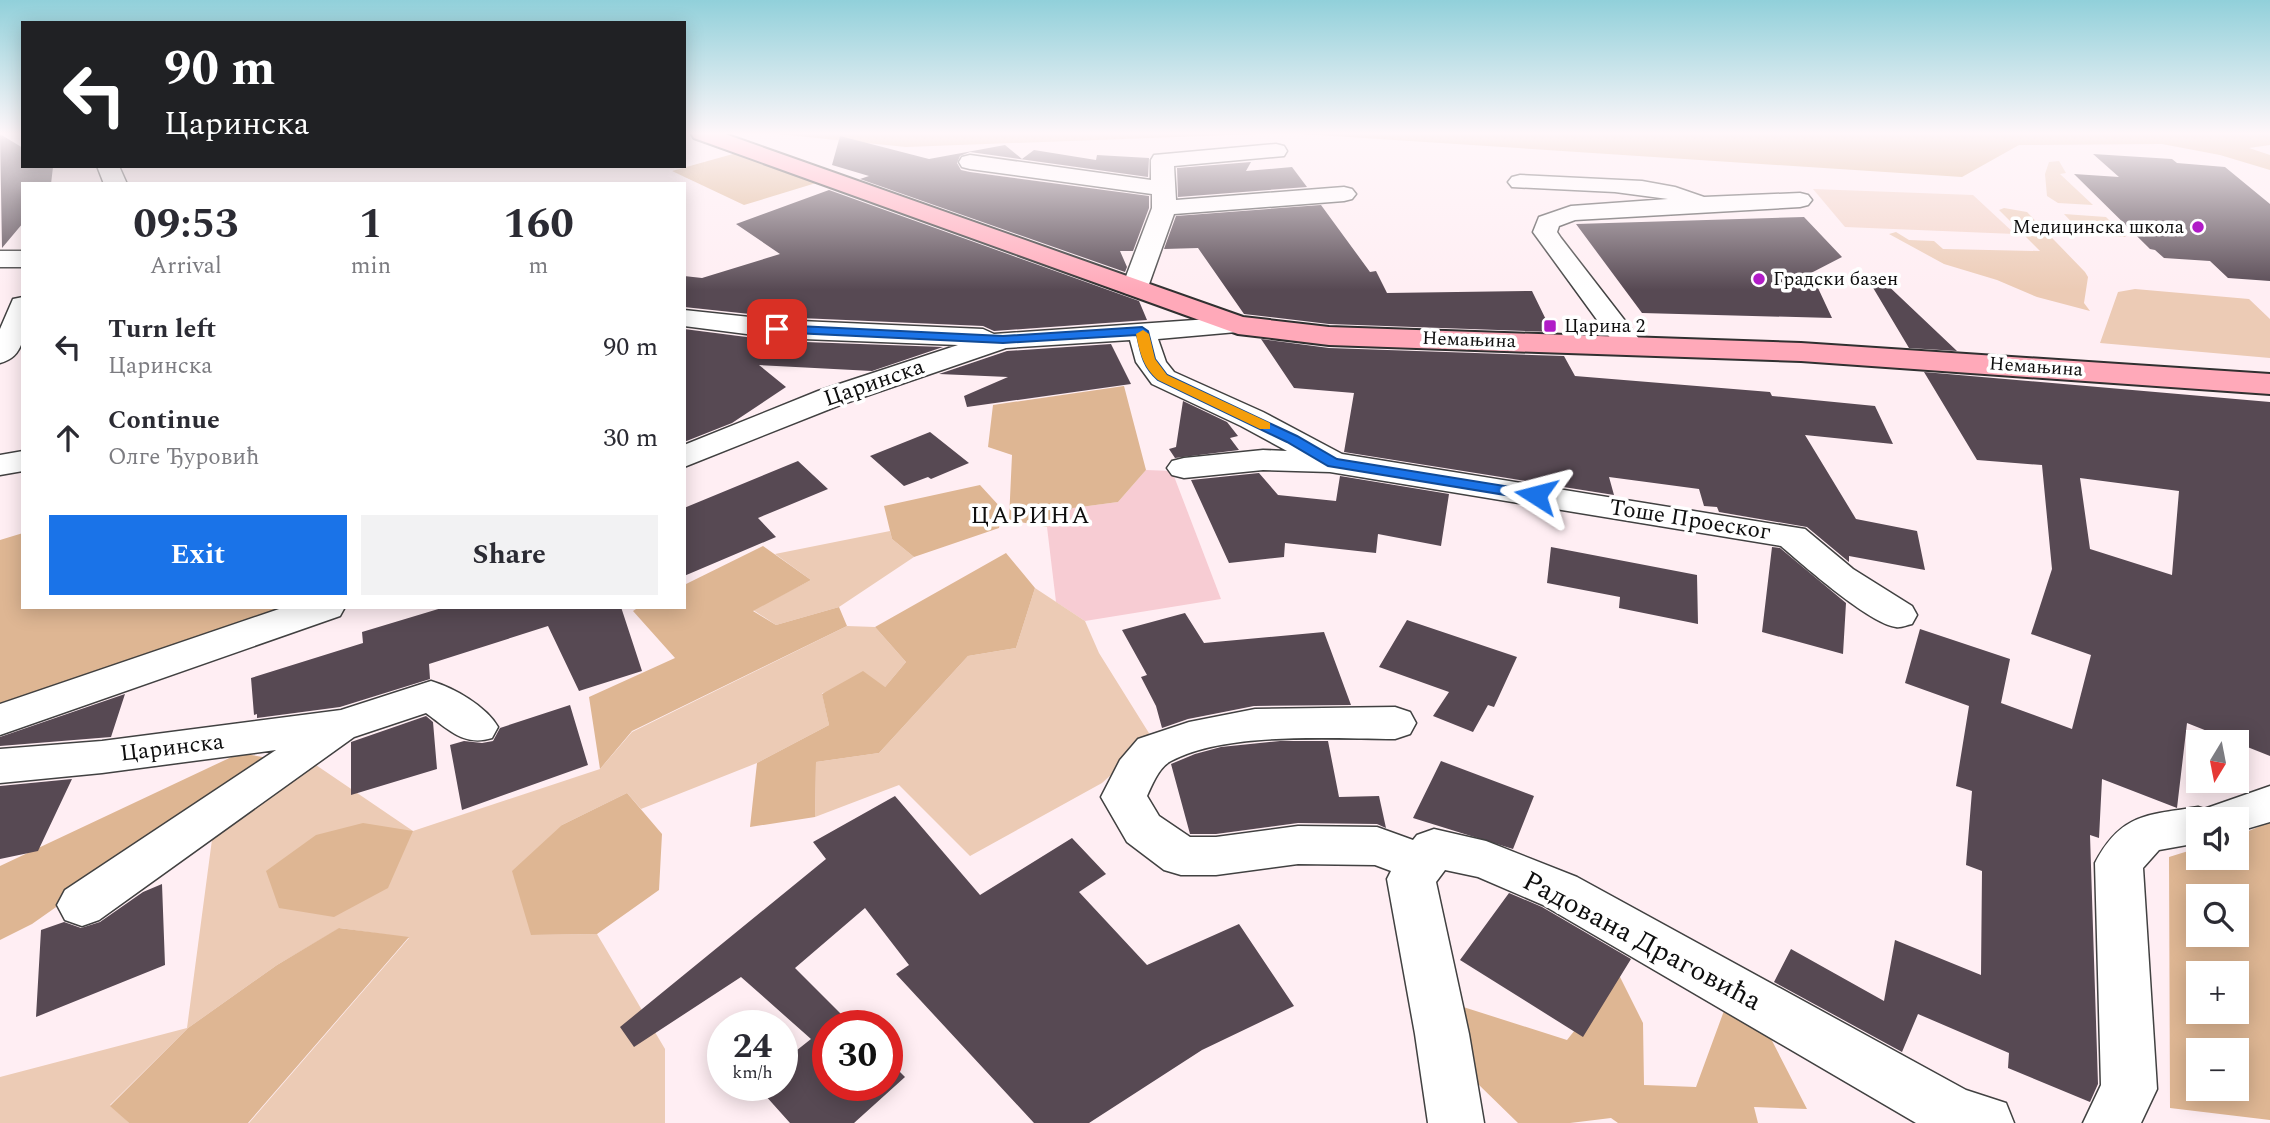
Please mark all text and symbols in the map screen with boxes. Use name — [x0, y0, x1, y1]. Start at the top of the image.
text: 90 m — [164, 32, 275, 107]
icon: left — [49, 49, 140, 140]
text: Царинска — [164, 100, 309, 149]
text: 09:53 — [133, 193, 239, 256]
text: 1 — [359, 193, 383, 256]
text: 160 — [503, 193, 574, 256]
place label: Медицинска школа — [2012, 213, 2185, 242]
marker: Медицинска школа — [2190, 219, 2206, 235]
text: Arrival — [150, 249, 222, 284]
text: min — [351, 249, 391, 284]
text: m — [529, 249, 548, 284]
place label: Градски базен — [1773, 265, 1898, 294]
marker: Градски базен — [1751, 271, 1767, 287]
pin — [747, 299, 807, 359]
text: Turn left — [108, 309, 216, 349]
icon: arrive — [758, 310, 796, 348]
place label: Царина 2 — [1564, 312, 1645, 341]
marker: Царина 2 — [1542, 318, 1558, 334]
street label: Немањина — [1422, 324, 1517, 356]
text: 90 m — [603, 327, 658, 367]
icon: left — [49, 328, 87, 366]
text: Царинска — [108, 349, 213, 384]
street label: Царинска — [819, 349, 929, 417]
street label: Немањина — [1988, 349, 2085, 385]
text: Continue — [108, 400, 220, 440]
text: 30 m — [603, 418, 658, 458]
icon: ahead — [49, 419, 87, 457]
text: Олге Ђуровић — [108, 440, 259, 475]
position arrow — [1499, 458, 1573, 532]
street label: Тоше Проеског — [1607, 490, 1773, 550]
district label: ЦАРИНА — [970, 498, 1092, 534]
button: Exit — [49, 515, 347, 595]
button: Share — [361, 515, 658, 595]
street label: Царинска — [118, 724, 226, 772]
north arrow — [2186, 730, 2249, 793]
map controls — [2186, 730, 2249, 1101]
button: sound — [2186, 807, 2249, 870]
street label: Радована Драговића — [1515, 860, 1770, 1022]
button: search — [2186, 884, 2249, 947]
button: + — [2186, 961, 2249, 1024]
speed limit sign: 30 — [812, 1010, 903, 1101]
text: 24 — [733, 1020, 772, 1073]
button: − — [2186, 1038, 2249, 1101]
text: km/h — [732, 1059, 773, 1086]

